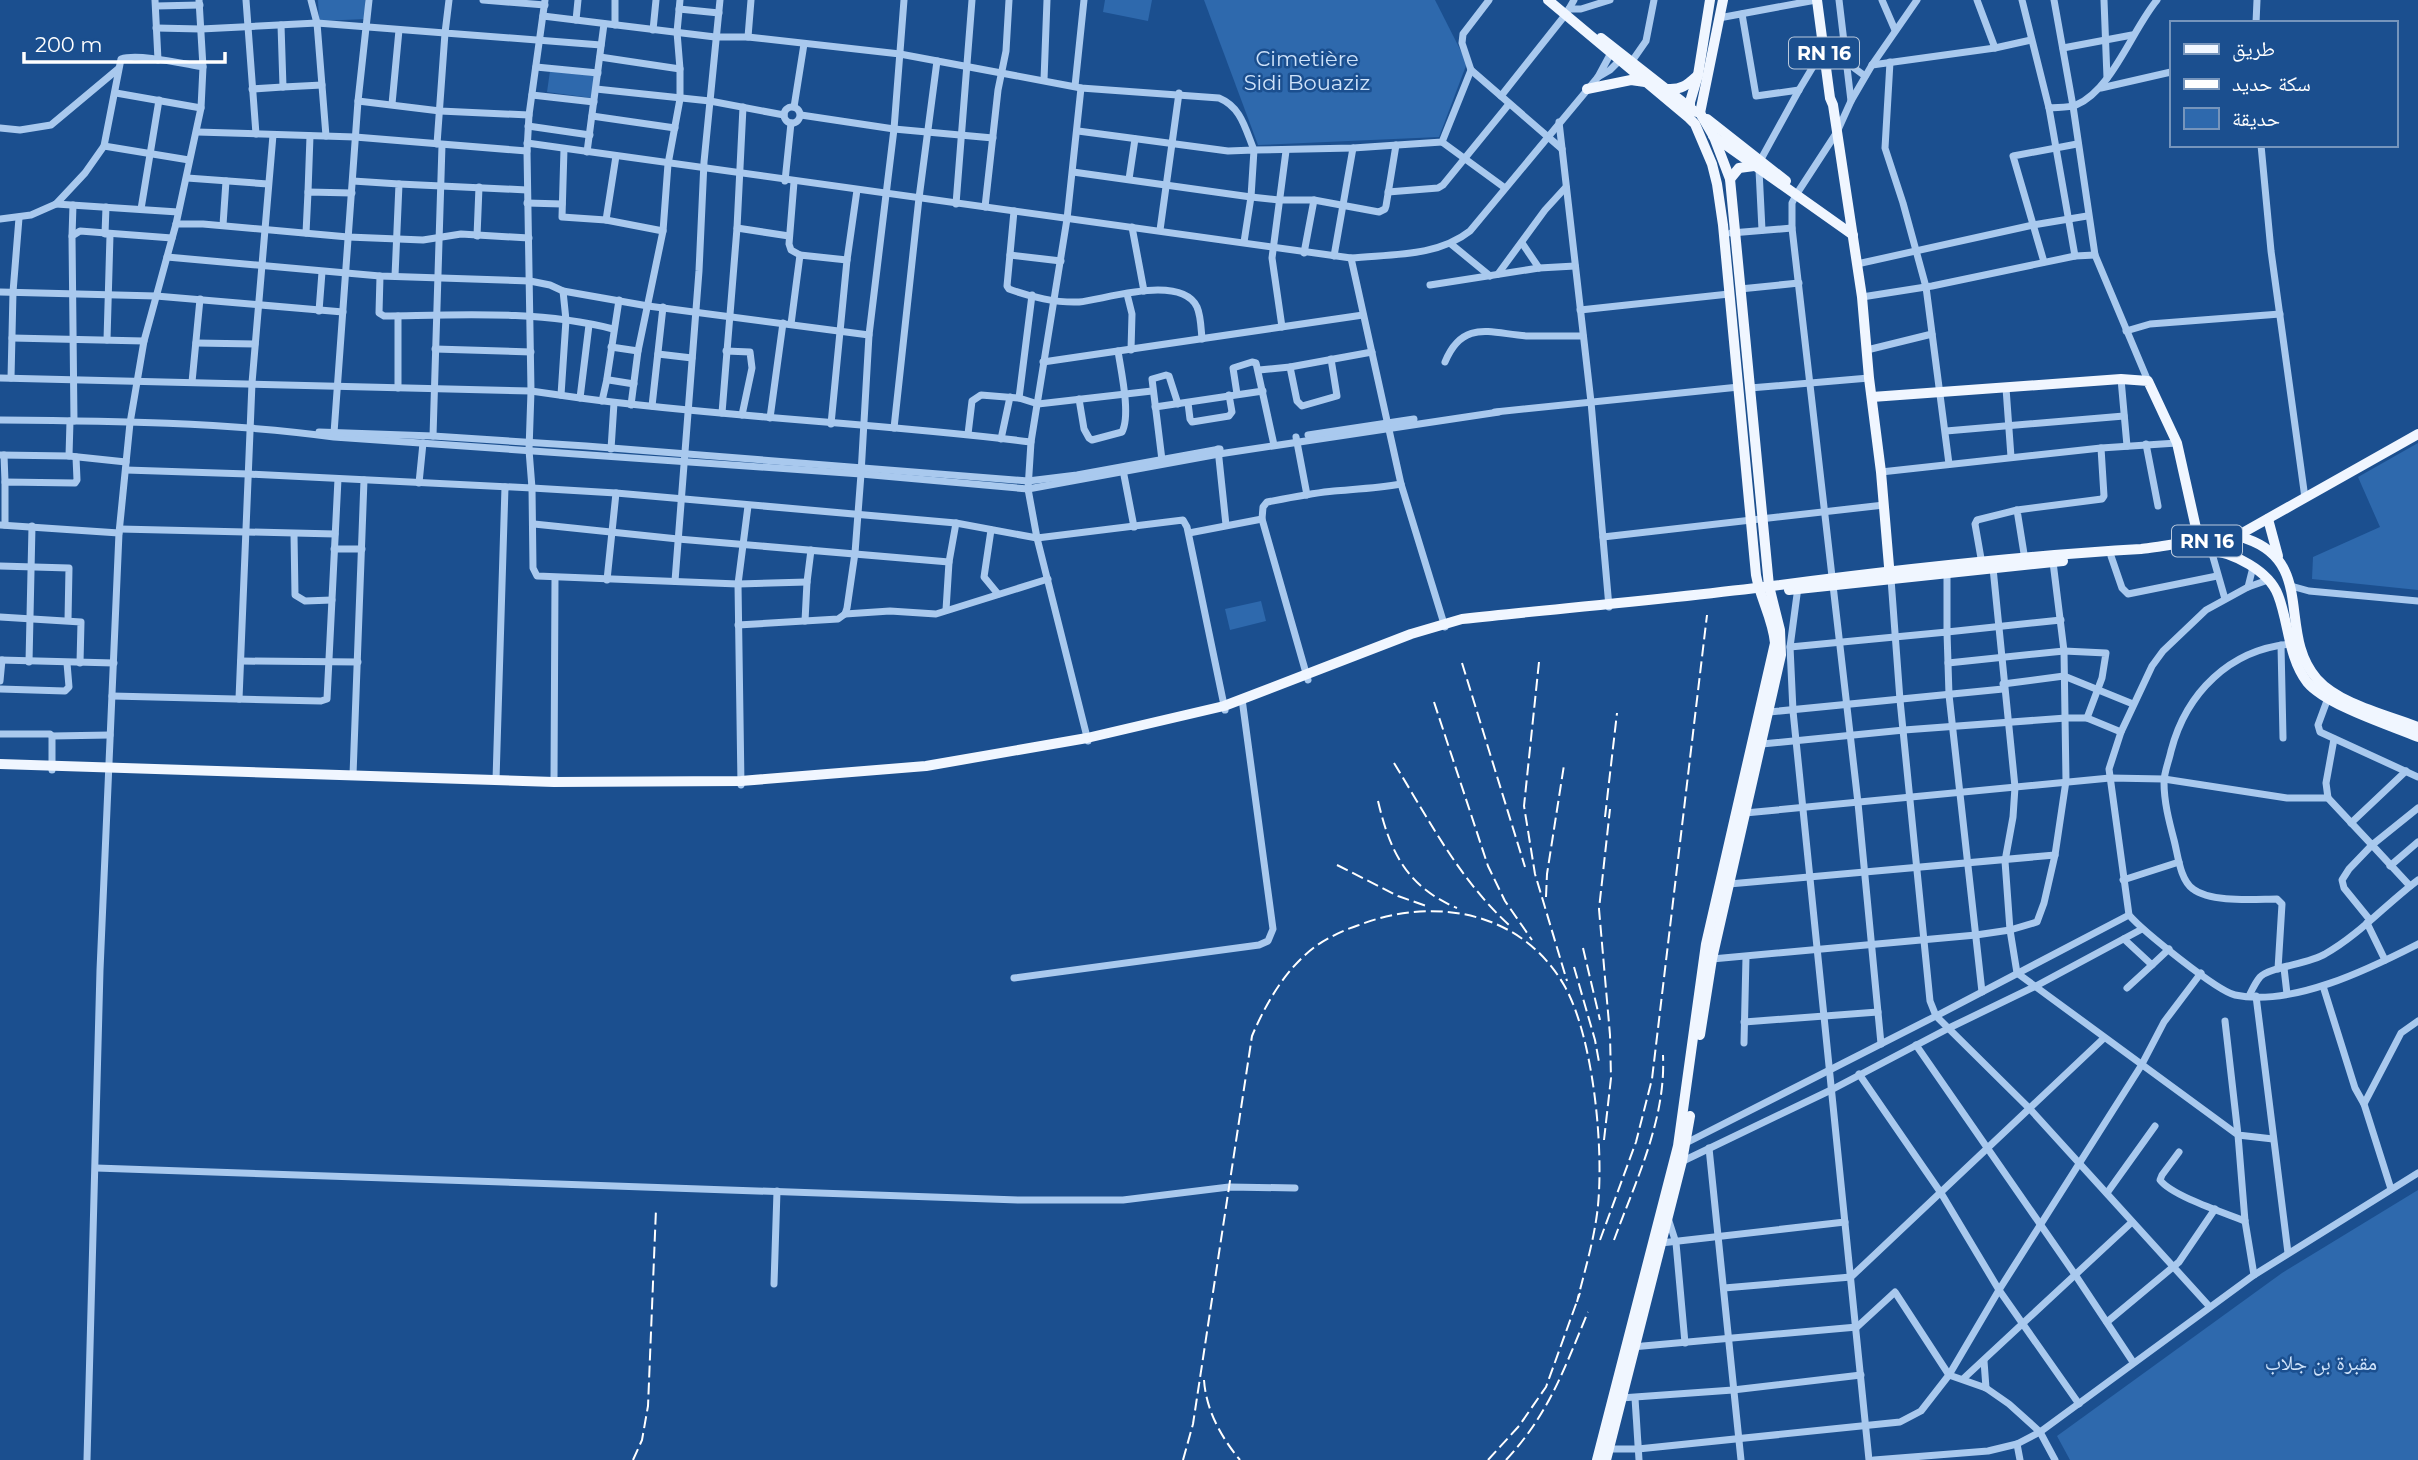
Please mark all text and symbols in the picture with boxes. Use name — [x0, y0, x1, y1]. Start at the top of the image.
scale bar — [24, 21, 226, 65]
legend — [2170, 21, 2397, 147]
text: 200 m — [35, 32, 102, 57]
text: طريق — [2232, 36, 2275, 62]
road number: RN 16 — [1789, 38, 1859, 68]
park label: Cimetière Sidi Bouaziz — [1244, 46, 1370, 95]
text: سكة حديد — [2232, 71, 2311, 96]
text: حديقة — [2232, 106, 2280, 131]
road number: RN 16 — [2172, 526, 2242, 556]
park label: مقبرة بن جلاب — [2265, 1350, 2377, 1376]

